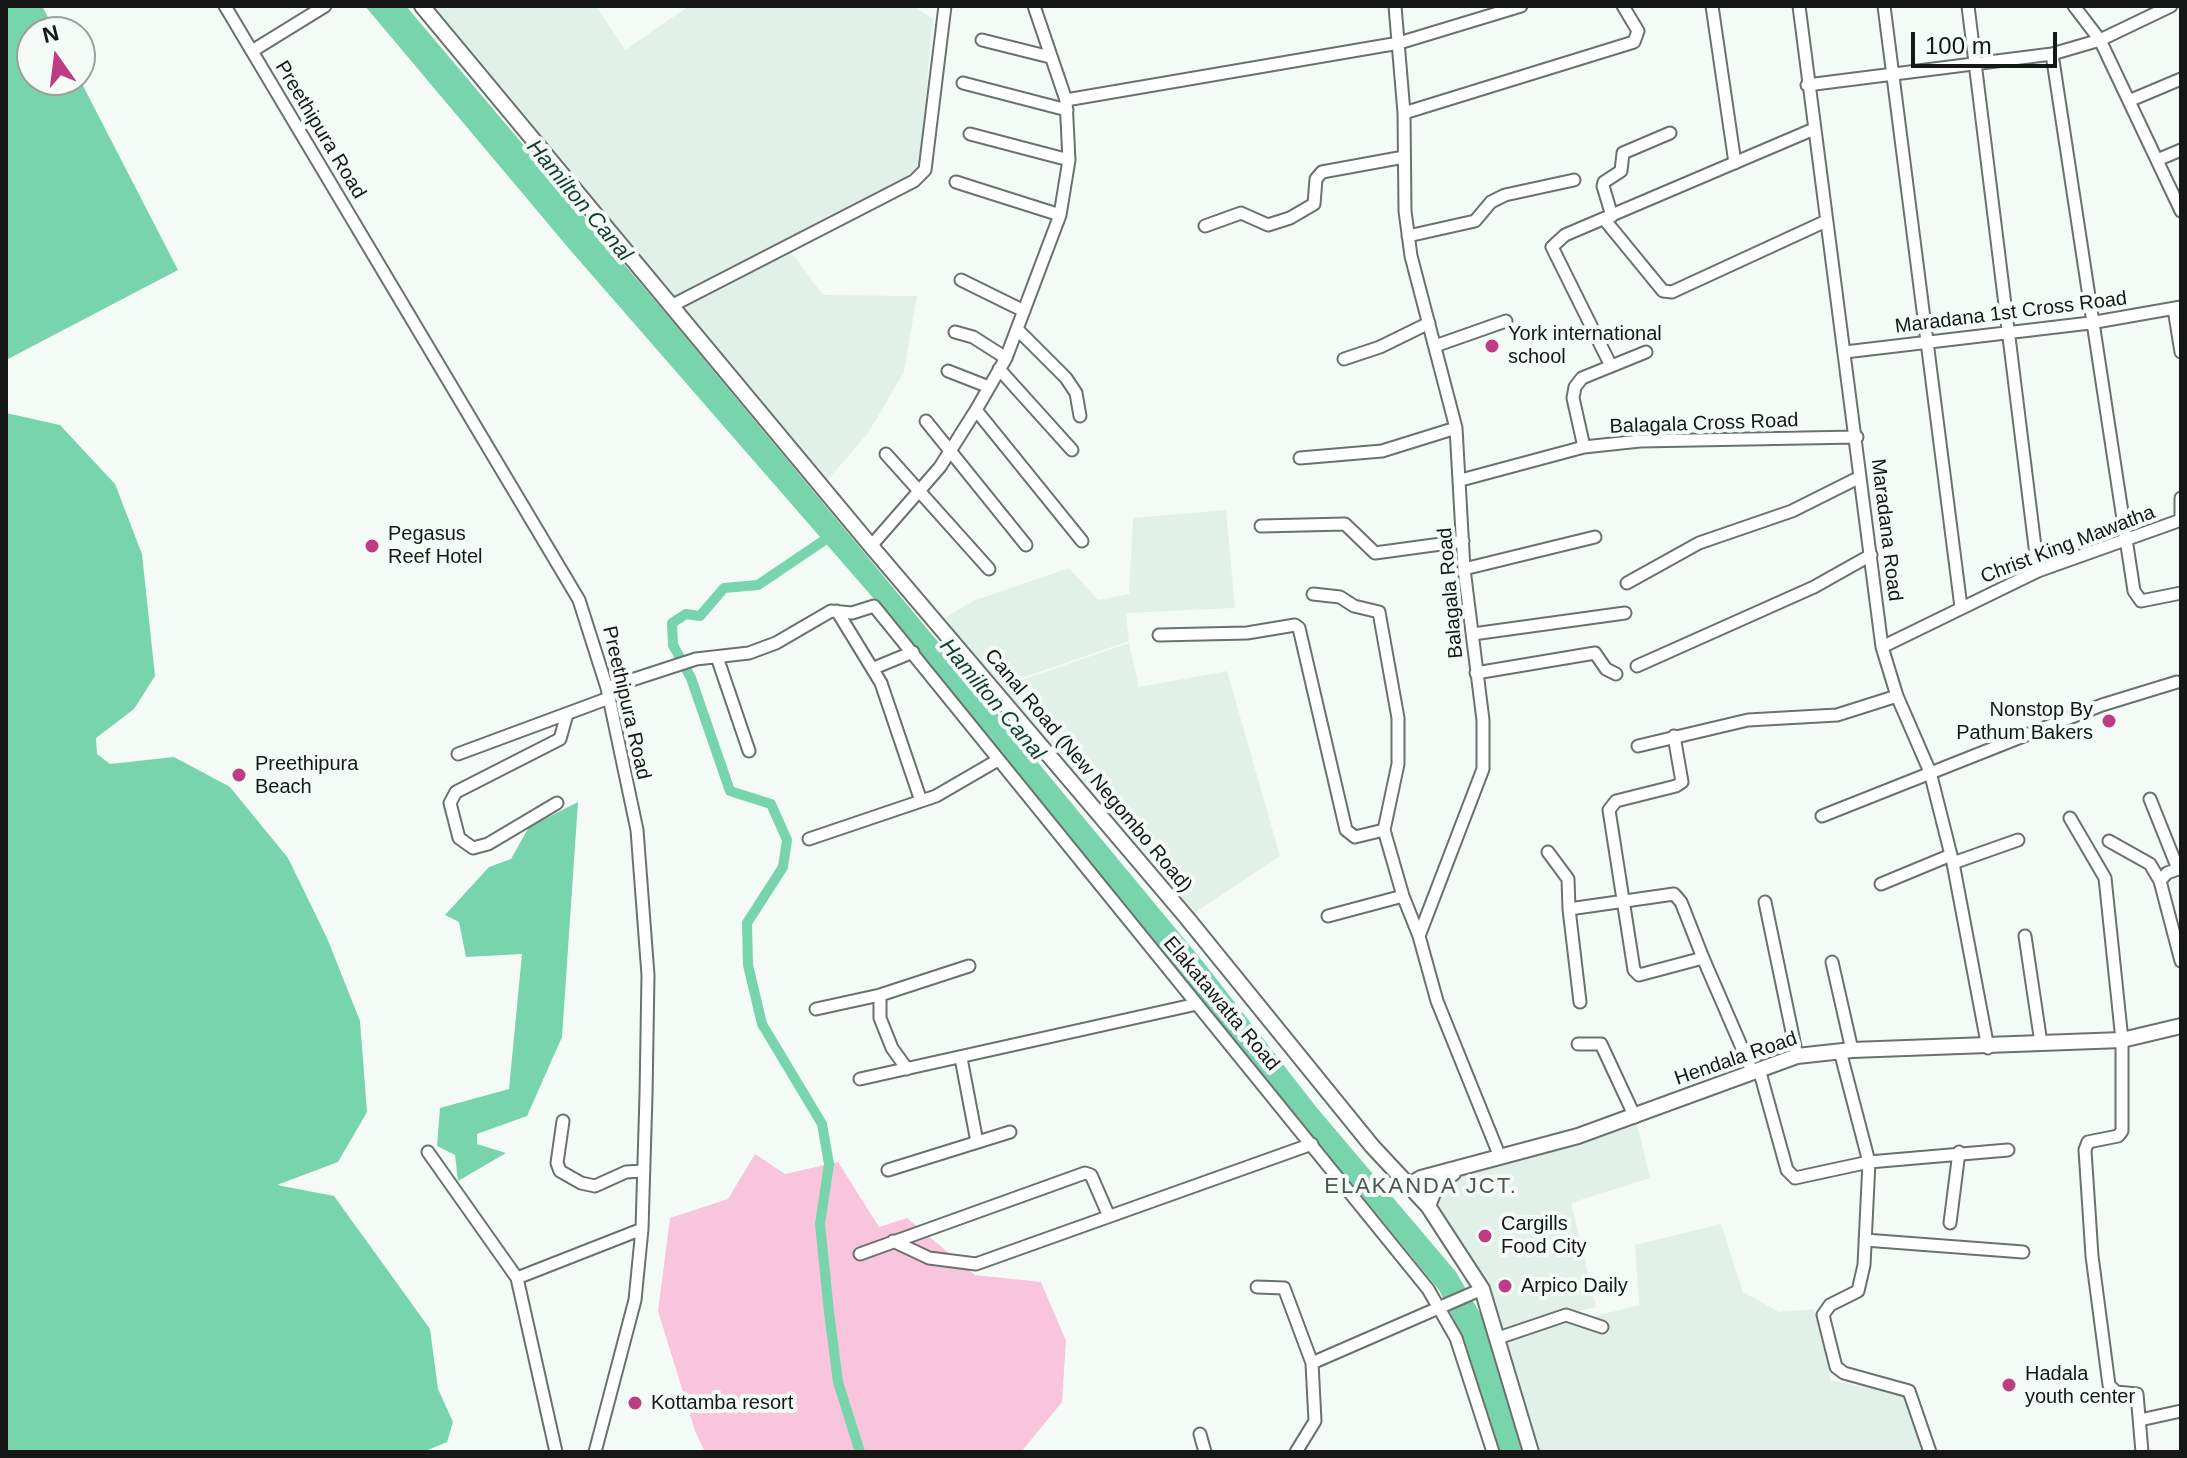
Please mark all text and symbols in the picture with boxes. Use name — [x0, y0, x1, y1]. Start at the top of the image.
north arrow — [16, 16, 96, 96]
scale bar — [1915, 16, 2061, 66]
text: N — [40, 20, 61, 48]
text: 100 m — [1925, 32, 1992, 59]
street label: Preethipura Road — [269, 57, 371, 203]
water label: Hamilton Canal — [521, 135, 637, 267]
street label: Maradana 1st Cross Road — [1894, 287, 2128, 339]
place label: York international school — [1508, 322, 1662, 369]
marker: York international school — [1483, 337, 1501, 355]
street label: Balagala Cross Road — [1609, 409, 1799, 439]
street label: Maradana Road — [1865, 457, 1907, 603]
street label: Christ King Mawatha — [1978, 501, 2158, 589]
place label: Pegasus Reef Hotel — [388, 522, 482, 569]
street label: Balagala Road — [1433, 527, 1469, 659]
marker: Pegasus Reef Hotel — [363, 537, 381, 555]
street label: Preethipura Road — [597, 624, 655, 782]
water label: Hamilton Canal — [934, 634, 1050, 766]
street label: Canal Road (New Negombo Road) — [979, 644, 1197, 898]
place label: Nonstop By Pathum Bakers — [1956, 698, 2093, 745]
marker: Nonstop By Pathum Bakers — [2100, 712, 2118, 730]
place label: Preethipura Beach — [255, 752, 358, 799]
marker: Preethipura Beach — [230, 766, 248, 784]
street label: Elakatawatta Road — [1158, 932, 1284, 1076]
street label: Hendala Road — [1672, 1027, 1800, 1091]
district label: ELAKANDA JCT. — [1324, 1174, 1518, 1200]
place label: Cargills Food City — [1501, 1212, 1587, 1259]
marker: Cargills Food City — [1476, 1227, 1494, 1245]
place label: Arpico Daily — [1521, 1274, 1628, 1298]
marker: Arpico Daily — [1496, 1277, 1514, 1295]
place label: Hadala youth center — [2025, 1362, 2135, 1409]
marker: Hadala youth center — [2000, 1376, 2018, 1394]
place label: Kottamba resort — [651, 1391, 793, 1415]
marker: Kottamba resort — [626, 1394, 644, 1412]

